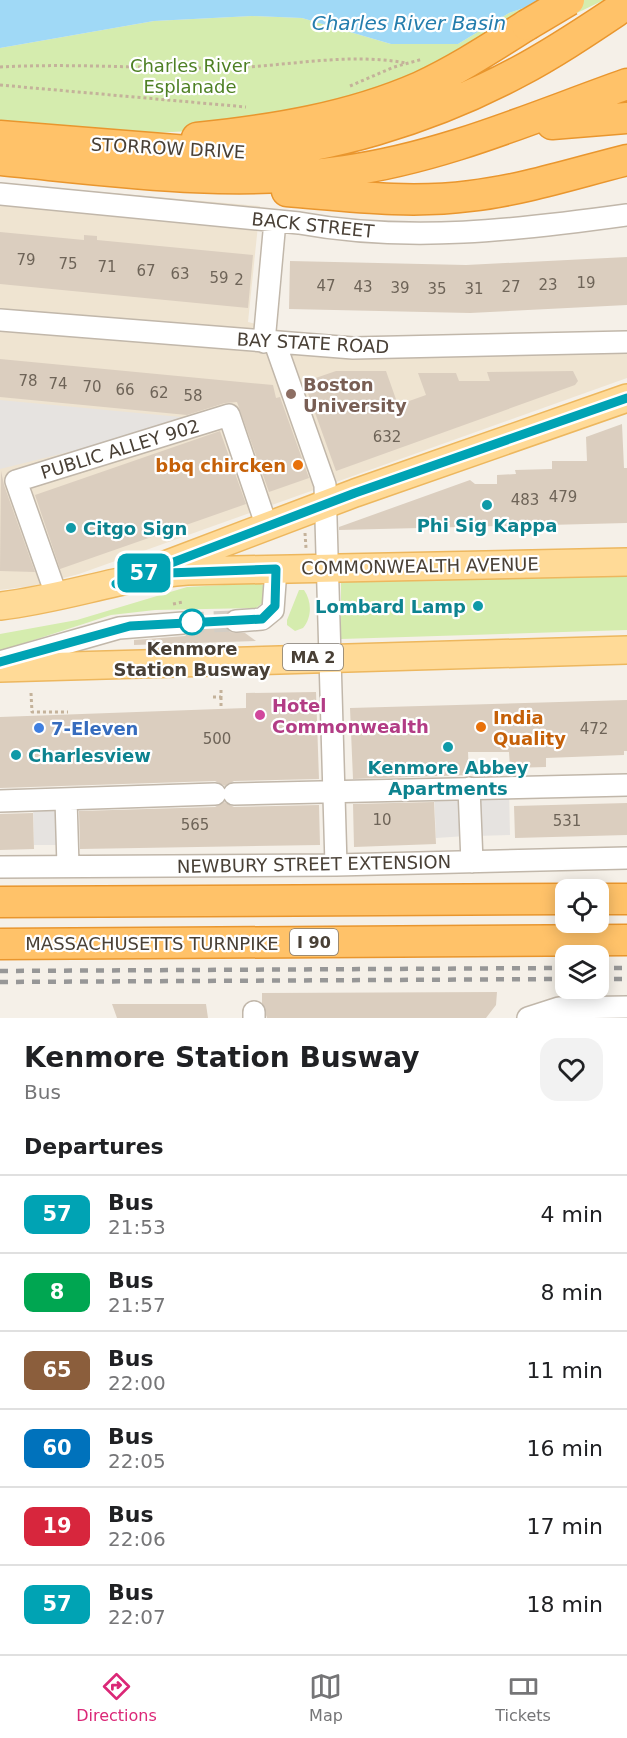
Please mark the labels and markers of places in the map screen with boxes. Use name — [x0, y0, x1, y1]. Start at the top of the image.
place label: Boston University — [303, 374, 407, 416]
marker: Boston University — [284, 387, 298, 401]
place label: bbq chircken — [155, 455, 286, 476]
marker: bbq chircken — [291, 458, 305, 472]
marker: Phi Sig Kappa — [480, 498, 494, 512]
place label: Phi Sig Kappa — [417, 515, 557, 536]
place label: Citgo Sign — [83, 518, 187, 539]
marker: Citgo Sign — [64, 521, 78, 535]
place label: Lombard Lamp — [315, 596, 466, 617]
marker: Lombard Lamp — [471, 599, 485, 613]
marker: Kenmore Station Busway — [179, 609, 205, 635]
place label: Kenmore Station Busway — [113, 638, 271, 680]
place label: Hotel Commonwealth — [272, 695, 429, 737]
place label: India Quality — [493, 707, 566, 749]
marker: Hotel Commonwealth — [253, 708, 267, 722]
place label: 7-Eleven — [51, 718, 138, 739]
marker: India Quality — [474, 720, 488, 734]
marker: 7-Eleven — [32, 721, 46, 735]
marker: Kenmore Abbey Apartments — [441, 740, 455, 754]
place label: Charlesview — [28, 745, 151, 766]
marker: Charlesview — [9, 748, 23, 762]
place label: Kenmore Abbey Apartments — [368, 757, 529, 799]

